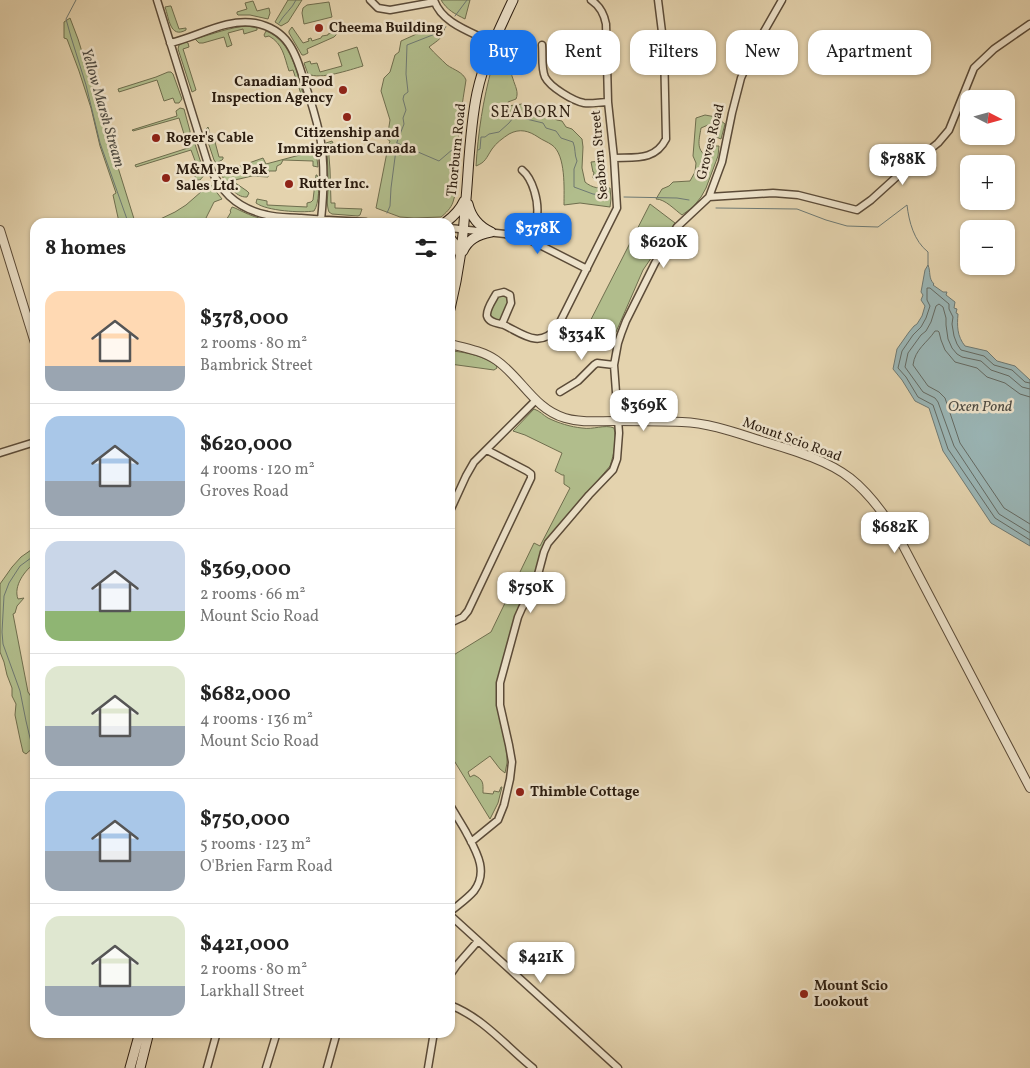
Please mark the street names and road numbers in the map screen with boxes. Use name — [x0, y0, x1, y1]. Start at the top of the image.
street label: Thorburn Road — [443, 102, 471, 198]
street label: Groves Road — [692, 102, 730, 182]
street label: Seaborn Street — [587, 109, 613, 201]
street label: Mount Scio Road — [740, 413, 844, 467]

